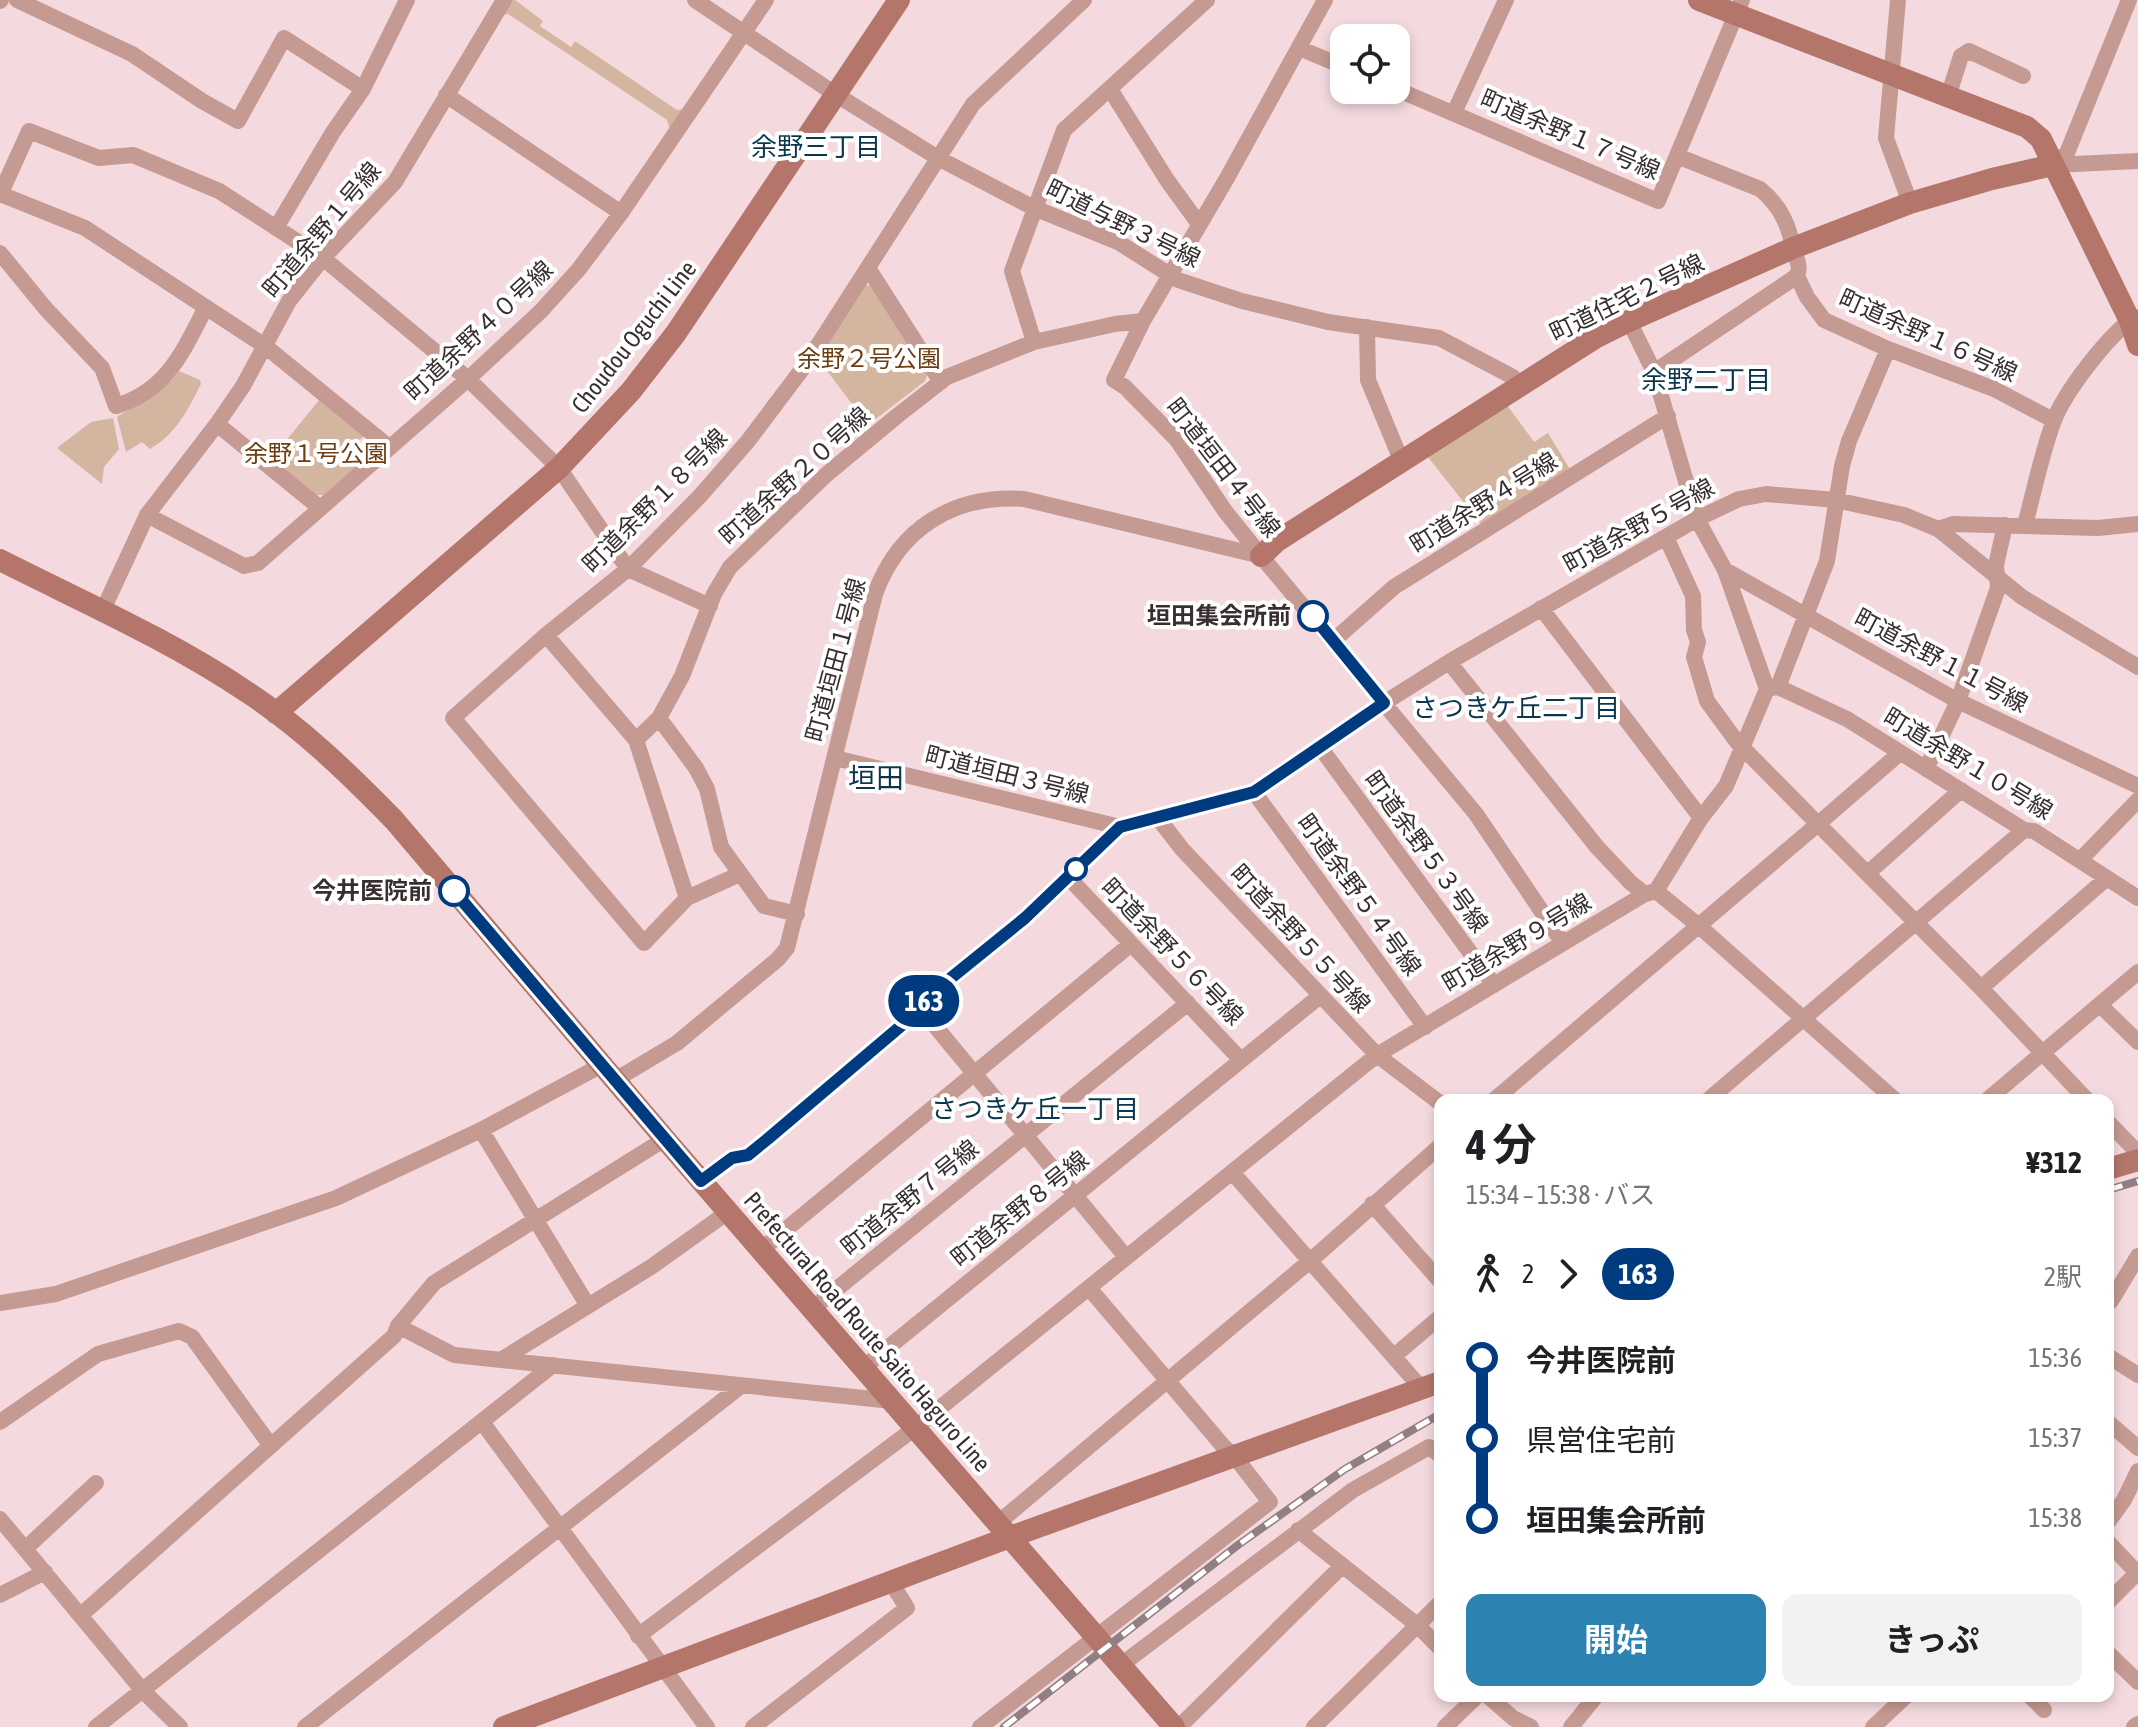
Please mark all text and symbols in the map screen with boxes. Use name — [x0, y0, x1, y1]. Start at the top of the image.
map controls — [1330, 24, 1410, 104]
button: locate — [1330, 24, 1410, 104]
street label: 町道余野１７号線 — [1477, 85, 1664, 184]
district label: 余野三丁目 — [751, 132, 881, 162]
street label: 町道余野１号線 — [257, 157, 386, 303]
street label: 町道与野３号線 — [1042, 175, 1205, 273]
street label: 町道住宅２号線 — [1545, 249, 1708, 347]
street label: 町道余野４０号線 — [399, 255, 558, 406]
street label: Choudou Oguchi Line — [566, 255, 701, 418]
street label: 町道余野１６号線 — [1835, 284, 2021, 387]
park label: 余野２号公園 — [797, 345, 941, 372]
district label: 余野二丁目 — [1641, 365, 1771, 395]
street label: 町道垣田４号線 — [1161, 393, 1286, 542]
street label: 町道余野２０号線 — [714, 401, 875, 550]
street label: 町道余野１８号線 — [577, 423, 732, 578]
park label: 余野１号公園 — [244, 440, 388, 467]
street label: 町道余野４号線 — [1405, 447, 1562, 559]
street label: 町道余野５号線 — [1559, 473, 1719, 578]
street label: 町道垣田１号線 — [801, 575, 870, 745]
marker: 垣田集会所前 — [1298, 601, 1328, 631]
place label: 垣田集会所前 — [1147, 602, 1291, 629]
street label: 町道余野１１号線 — [1850, 604, 2032, 718]
district label: さつきケ丘二丁目 — [1412, 693, 1620, 723]
street label: 町道余野１０号線 — [1879, 703, 2057, 825]
street label: 町道垣田３号線 — [922, 741, 1092, 808]
district label: 垣田 — [848, 762, 904, 794]
street label: 町道余野５３号線 — [1359, 766, 1494, 937]
street label: 町道余野５４号線 — [1292, 809, 1427, 980]
unlabelled marker — [1065, 858, 1087, 880]
street label: 町道余野５５号線 — [1225, 859, 1376, 1018]
street label: 町道余野５６号線 — [1096, 873, 1249, 1030]
marker: 今井医院前 — [439, 876, 469, 906]
place label: 今井医院前 — [312, 877, 432, 904]
street label: 町道余野９号線 — [1438, 888, 1596, 997]
line badge: 163 — [878, 975, 970, 1027]
text: 163 — [904, 985, 944, 1017]
district label: さつきケ丘一丁目 — [931, 1094, 1139, 1124]
text: 4 分 — [1466, 1119, 1537, 1169]
street label: 町道余野７号線 — [836, 1134, 983, 1261]
street label: 町道余野８号線 — [946, 1145, 1093, 1272]
text: ¥312 — [2026, 1145, 2082, 1179]
text: 15:34 – 15:38 · バス — [1466, 1180, 1655, 1210]
street label: Prefectural Road Route Saito Haguro Line — [739, 1187, 996, 1477]
icon: walk — [1466, 1252, 1510, 1296]
icon: forward — [1546, 1252, 1590, 1296]
text: 163 — [1618, 1258, 1658, 1290]
text: 2 — [1522, 1259, 1534, 1289]
text: 2駅 — [2044, 1262, 2082, 1292]
text: 今井医院前 — [1526, 1343, 1676, 1377]
text: 15:36 — [2028, 1343, 2082, 1373]
text: 県営住宅前 — [1526, 1423, 1676, 1457]
text: 15:37 — [2028, 1423, 2082, 1453]
text: 垣田集会所前 — [1526, 1503, 1706, 1537]
text: 15:38 — [2028, 1503, 2082, 1533]
button: 開始 — [1466, 1594, 1766, 1686]
button: きっぷ — [1782, 1594, 2082, 1686]

